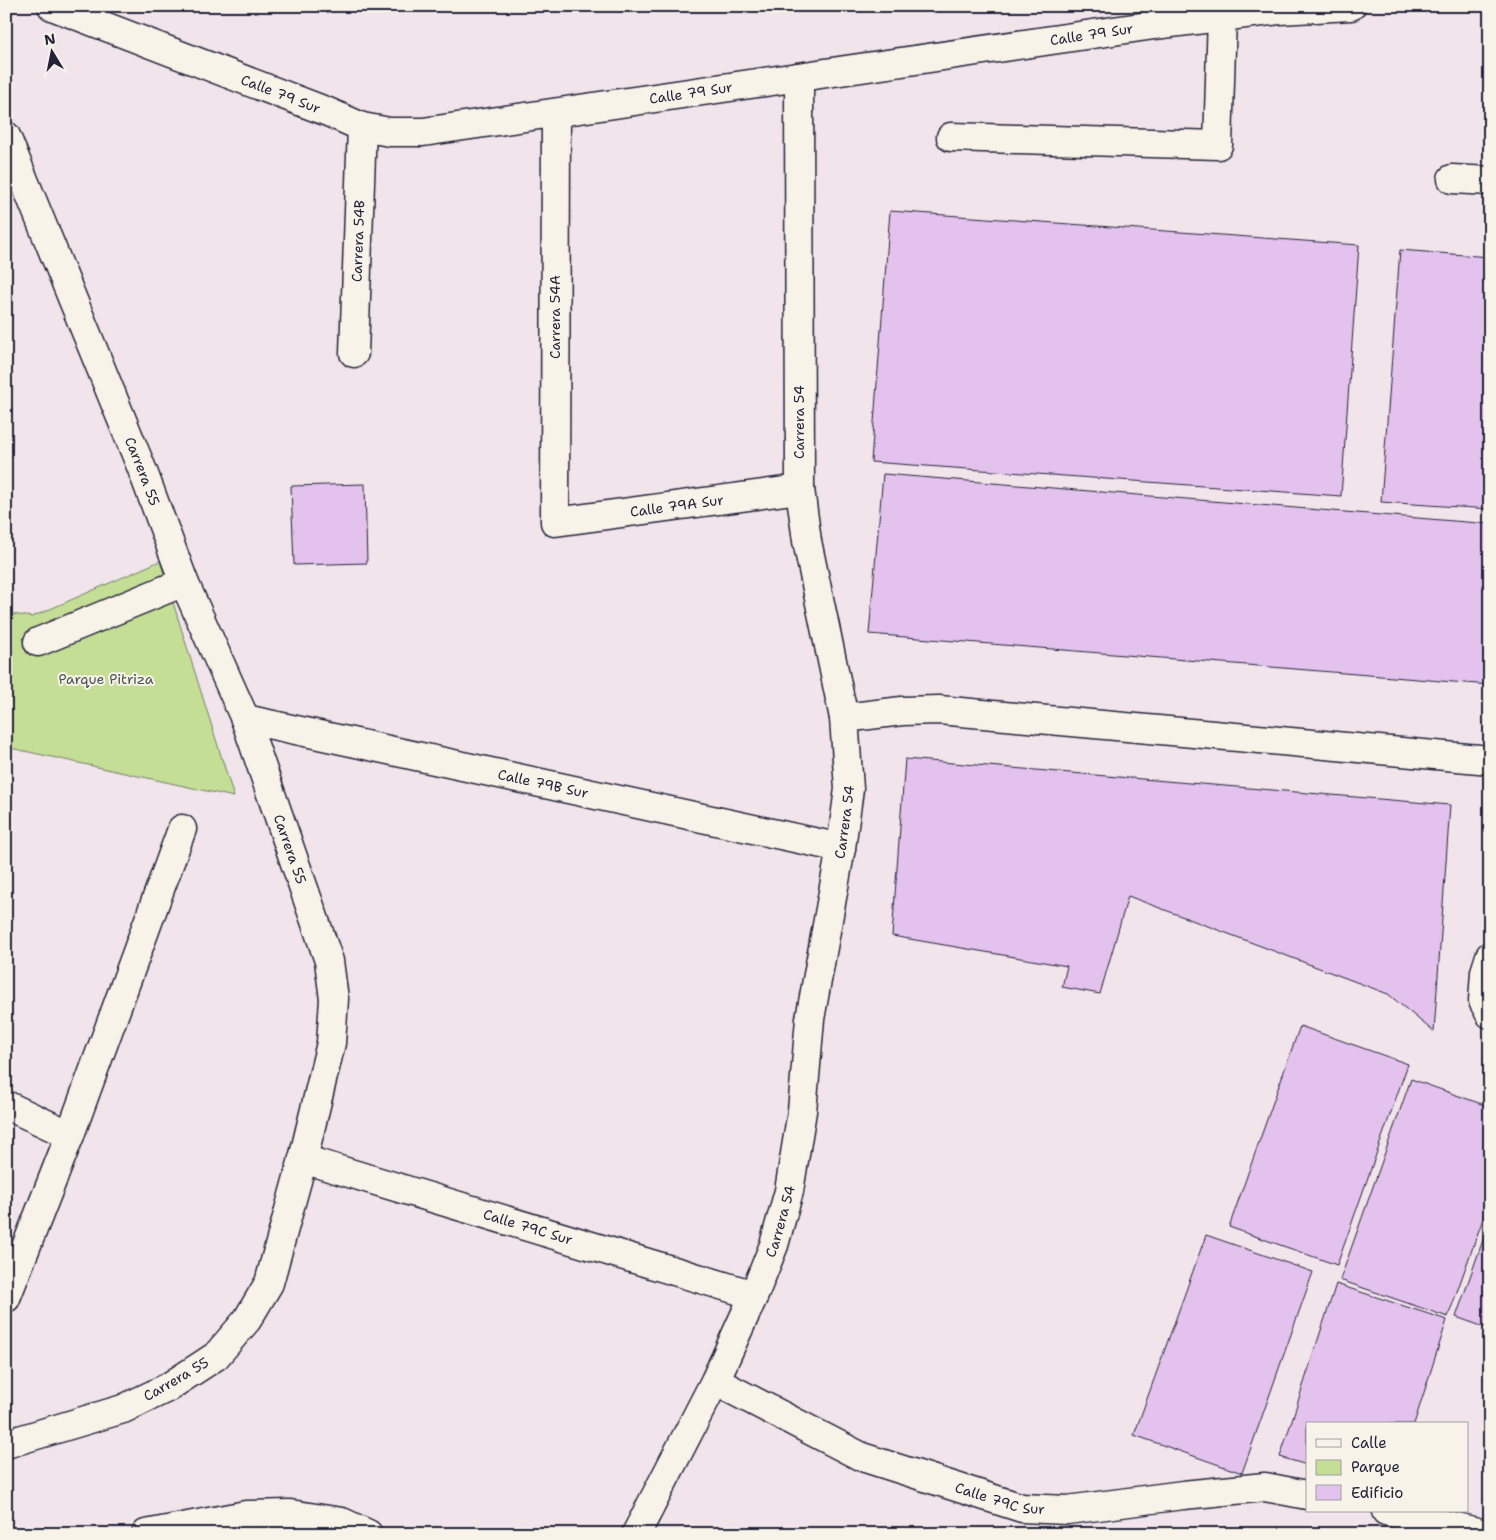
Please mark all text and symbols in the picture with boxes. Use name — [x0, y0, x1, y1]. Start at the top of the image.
street label: Calle 79 Sur — [1049, 19, 1135, 49]
north arrow — [28, 28, 78, 78]
text: N — [43, 29, 57, 49]
street label: Calle 79 Sur — [238, 70, 324, 117]
street label: Calle 79 Sur — [648, 78, 734, 108]
street label: Carrera 54B — [348, 200, 368, 282]
street label: Carrera 54A — [546, 275, 564, 359]
street label: Carrera 54 — [790, 385, 808, 459]
street label: Carrera 55 — [121, 434, 164, 508]
street label: Calle 79A Sur — [629, 490, 725, 521]
park label: Parque Pitriza — [59, 670, 154, 688]
street label: Calle 79B Sur — [496, 765, 590, 802]
street label: Carrera 54 — [830, 784, 858, 860]
street label: Carrera 55 — [270, 812, 311, 886]
street label: Carrera 54 — [761, 1184, 799, 1260]
street label: Calle 79C Sur — [481, 1205, 575, 1249]
street label: Carrera 55 — [140, 1353, 212, 1405]
legend — [1306, 1422, 1468, 1512]
text: Calle — [1351, 1433, 1387, 1453]
text: Parque — [1351, 1457, 1400, 1477]
street label: Calle 79C Sur — [953, 1478, 1046, 1518]
text: Edificio — [1351, 1483, 1403, 1503]

